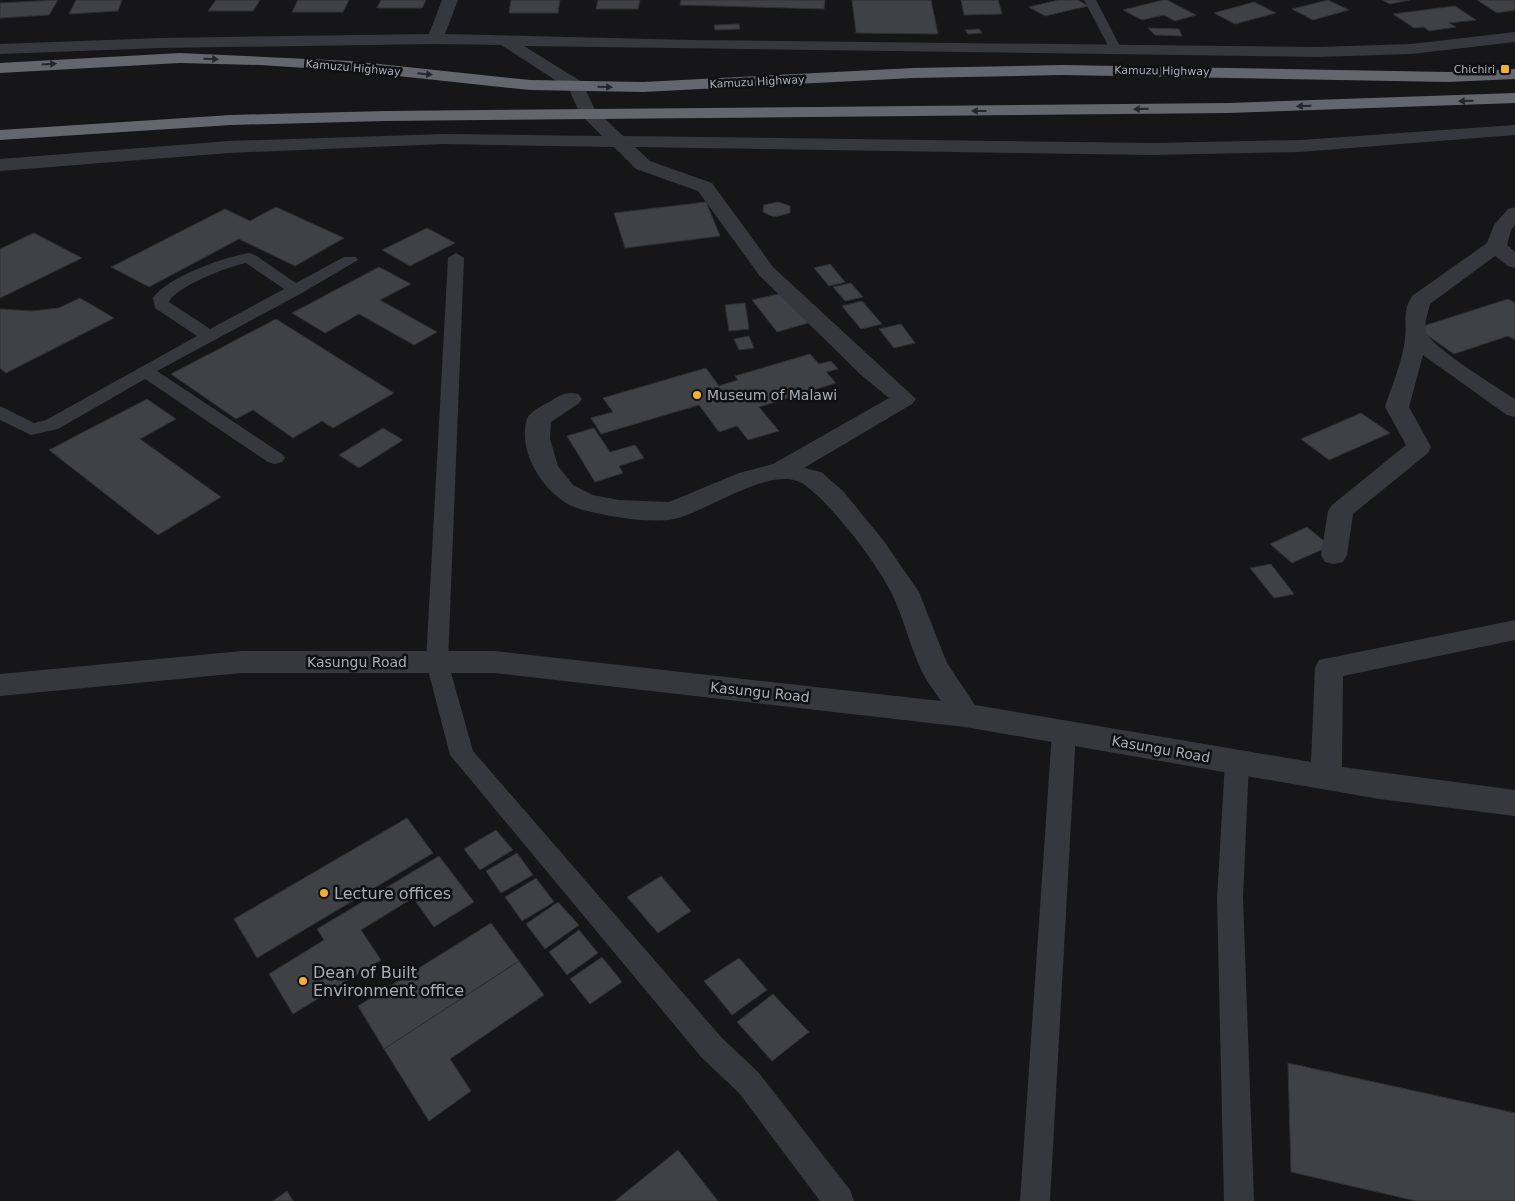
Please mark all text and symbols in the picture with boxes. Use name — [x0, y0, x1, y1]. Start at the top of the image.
one-way arrow — [203, 55, 219, 63]
street label: Kamuzu Highway — [305, 57, 401, 79]
one-way arrow — [41, 60, 57, 68]
place label: Chichiri — [1454, 63, 1495, 76]
marker: Chichiri — [1499, 63, 1511, 75]
street label: Kamuzu Highway — [1114, 64, 1210, 78]
one-way arrow — [418, 71, 434, 79]
street label: Kamuzu Highway — [709, 73, 805, 91]
one-way arrow — [597, 83, 613, 91]
one-way arrow — [1458, 98, 1474, 106]
one-way arrow — [1296, 102, 1312, 110]
one-way arrow — [1133, 106, 1149, 114]
one-way arrow — [971, 107, 987, 115]
place label: Museum of Malawi — [707, 387, 837, 403]
marker: Museum of Malawi — [691, 389, 703, 401]
street label: Kasungu Road — [307, 654, 407, 670]
street label: Kasungu Road — [709, 679, 811, 705]
street label: Kasungu Road — [1110, 732, 1212, 766]
place label: Lecture offices — [334, 884, 451, 903]
marker: Lecture offices — [318, 887, 330, 899]
place label: Dean of Built Environment office — [313, 963, 464, 1000]
marker: Dean of Built Environment office — [297, 975, 309, 987]

